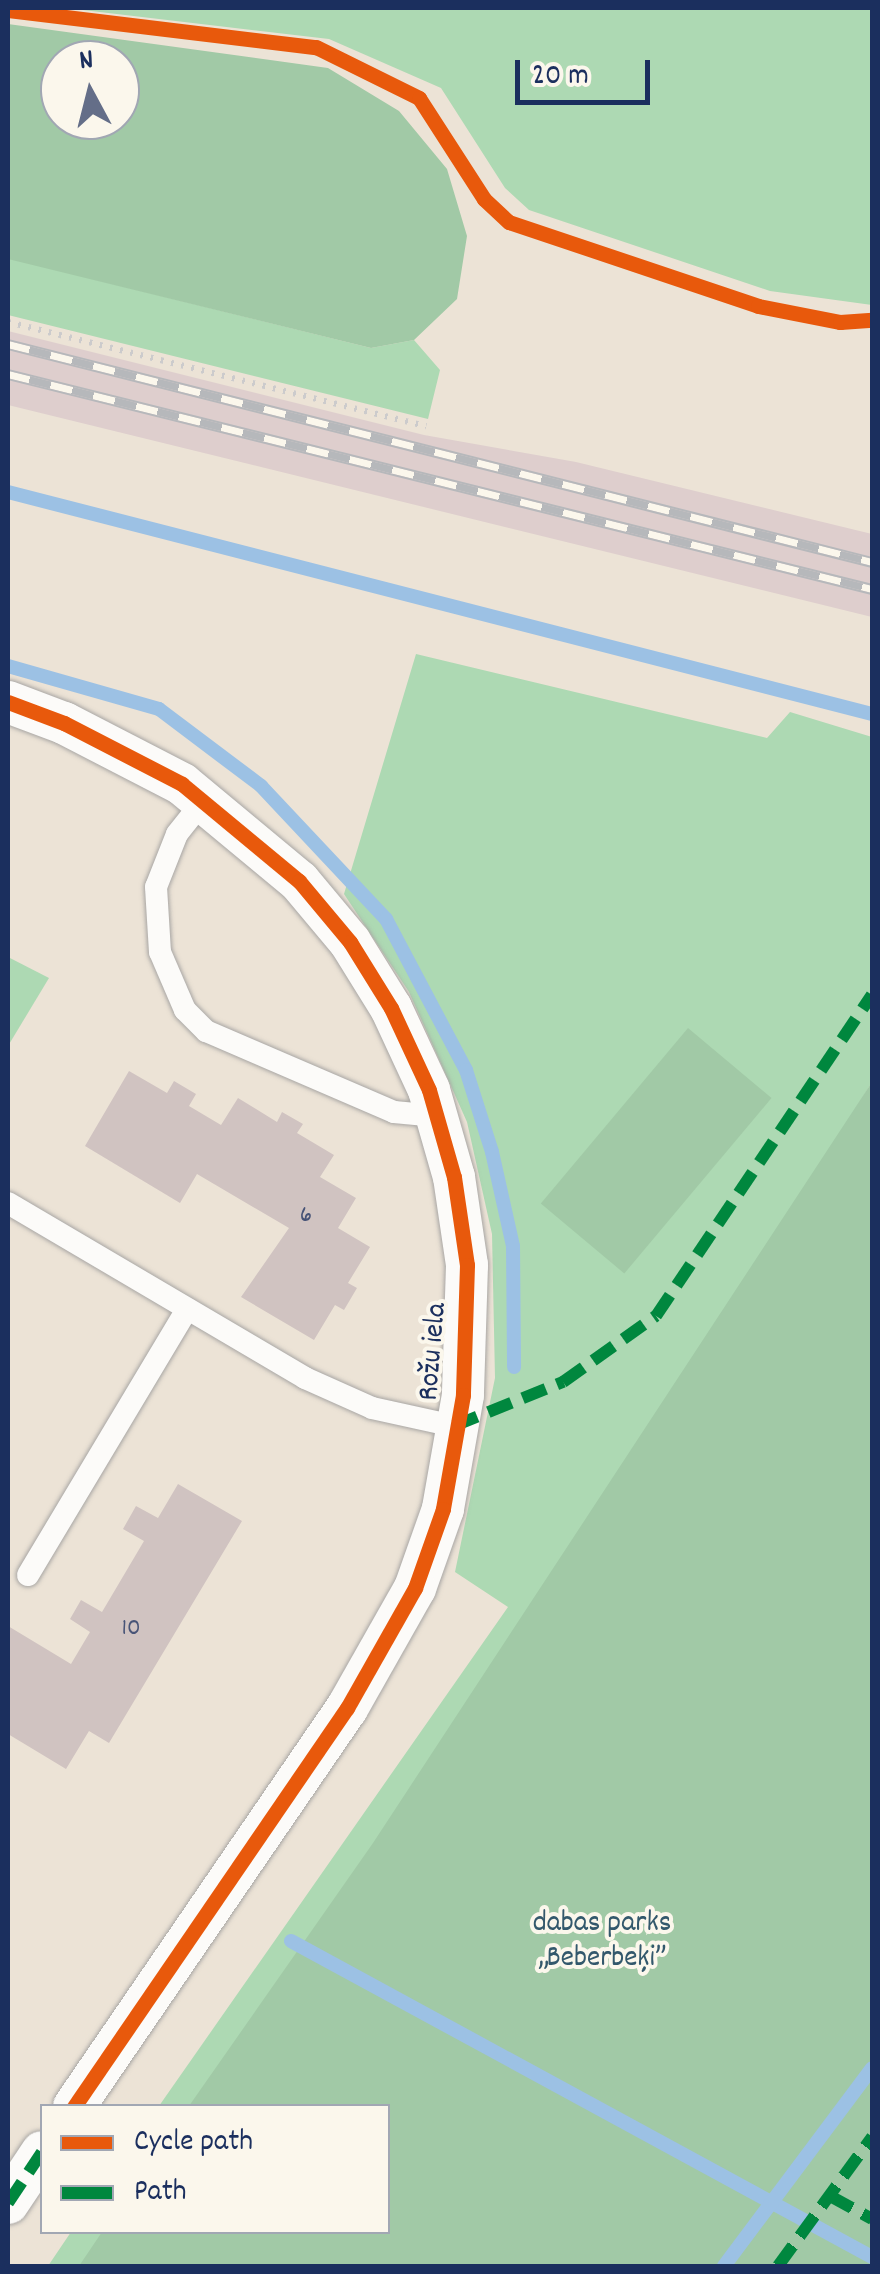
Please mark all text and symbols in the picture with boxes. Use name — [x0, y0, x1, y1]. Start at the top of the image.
north arrow — [40, 40, 140, 140]
scale bar — [520, 40, 655, 102]
text: N — [77, 42, 96, 83]
text: 20 m — [532, 56, 589, 99]
house number: 6 — [300, 1201, 312, 1231]
street label: Rožu iela — [413, 1302, 457, 1402]
house number: 10 — [121, 1614, 141, 1644]
park label: dabas parks „Beberbeķi” — [533, 1907, 671, 1978]
legend — [40, 2104, 390, 2234]
text: Cycle path — [134, 2122, 253, 2165]
text: Path — [134, 2172, 187, 2215]

